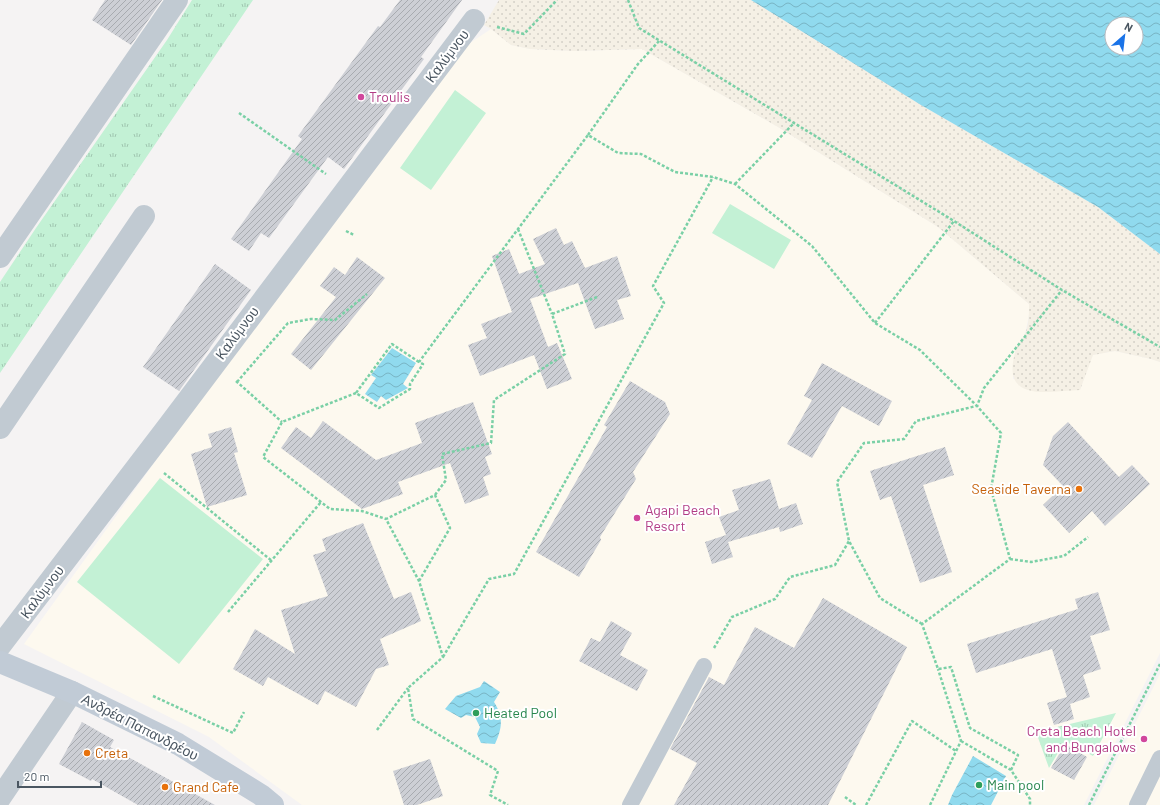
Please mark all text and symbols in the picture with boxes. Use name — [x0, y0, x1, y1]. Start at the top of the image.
north arrow — [1104, 16, 1144, 56]
text: N — [1123, 19, 1135, 34]
street label: Καλύμνου — [421, 26, 472, 85]
place label: Troulis — [369, 88, 410, 105]
marker: Troulis — [356, 92, 366, 102]
street label: Καλύμνου — [211, 303, 262, 362]
place label: Seaside Taverna — [972, 480, 1071, 497]
marker: Seaside Taverna — [1074, 484, 1084, 494]
place label: Agapi Beach Resort — [645, 501, 720, 534]
marker: Agapi Beach Resort — [632, 513, 642, 523]
street label: Καλύμνου — [16, 562, 67, 621]
street label: Ανδρέα Παπανδρέου — [79, 690, 201, 763]
place label: Heated Pool — [484, 704, 557, 721]
marker: Heated Pool — [471, 708, 481, 718]
place label: Creta Beach Hotel and Bungalows — [1027, 722, 1136, 755]
marker: Creta Beach Hotel and Bungalows — [1139, 734, 1149, 744]
place label: Creta — [95, 744, 128, 761]
marker: Creta — [82, 748, 92, 758]
scale bar — [18, 763, 101, 789]
text: 20 m — [24, 769, 50, 783]
place label: Main pool — [987, 776, 1044, 793]
place label: Grand Cafe — [173, 778, 239, 795]
marker: Main pool — [974, 780, 984, 790]
marker: Grand Cafe — [160, 782, 170, 792]

